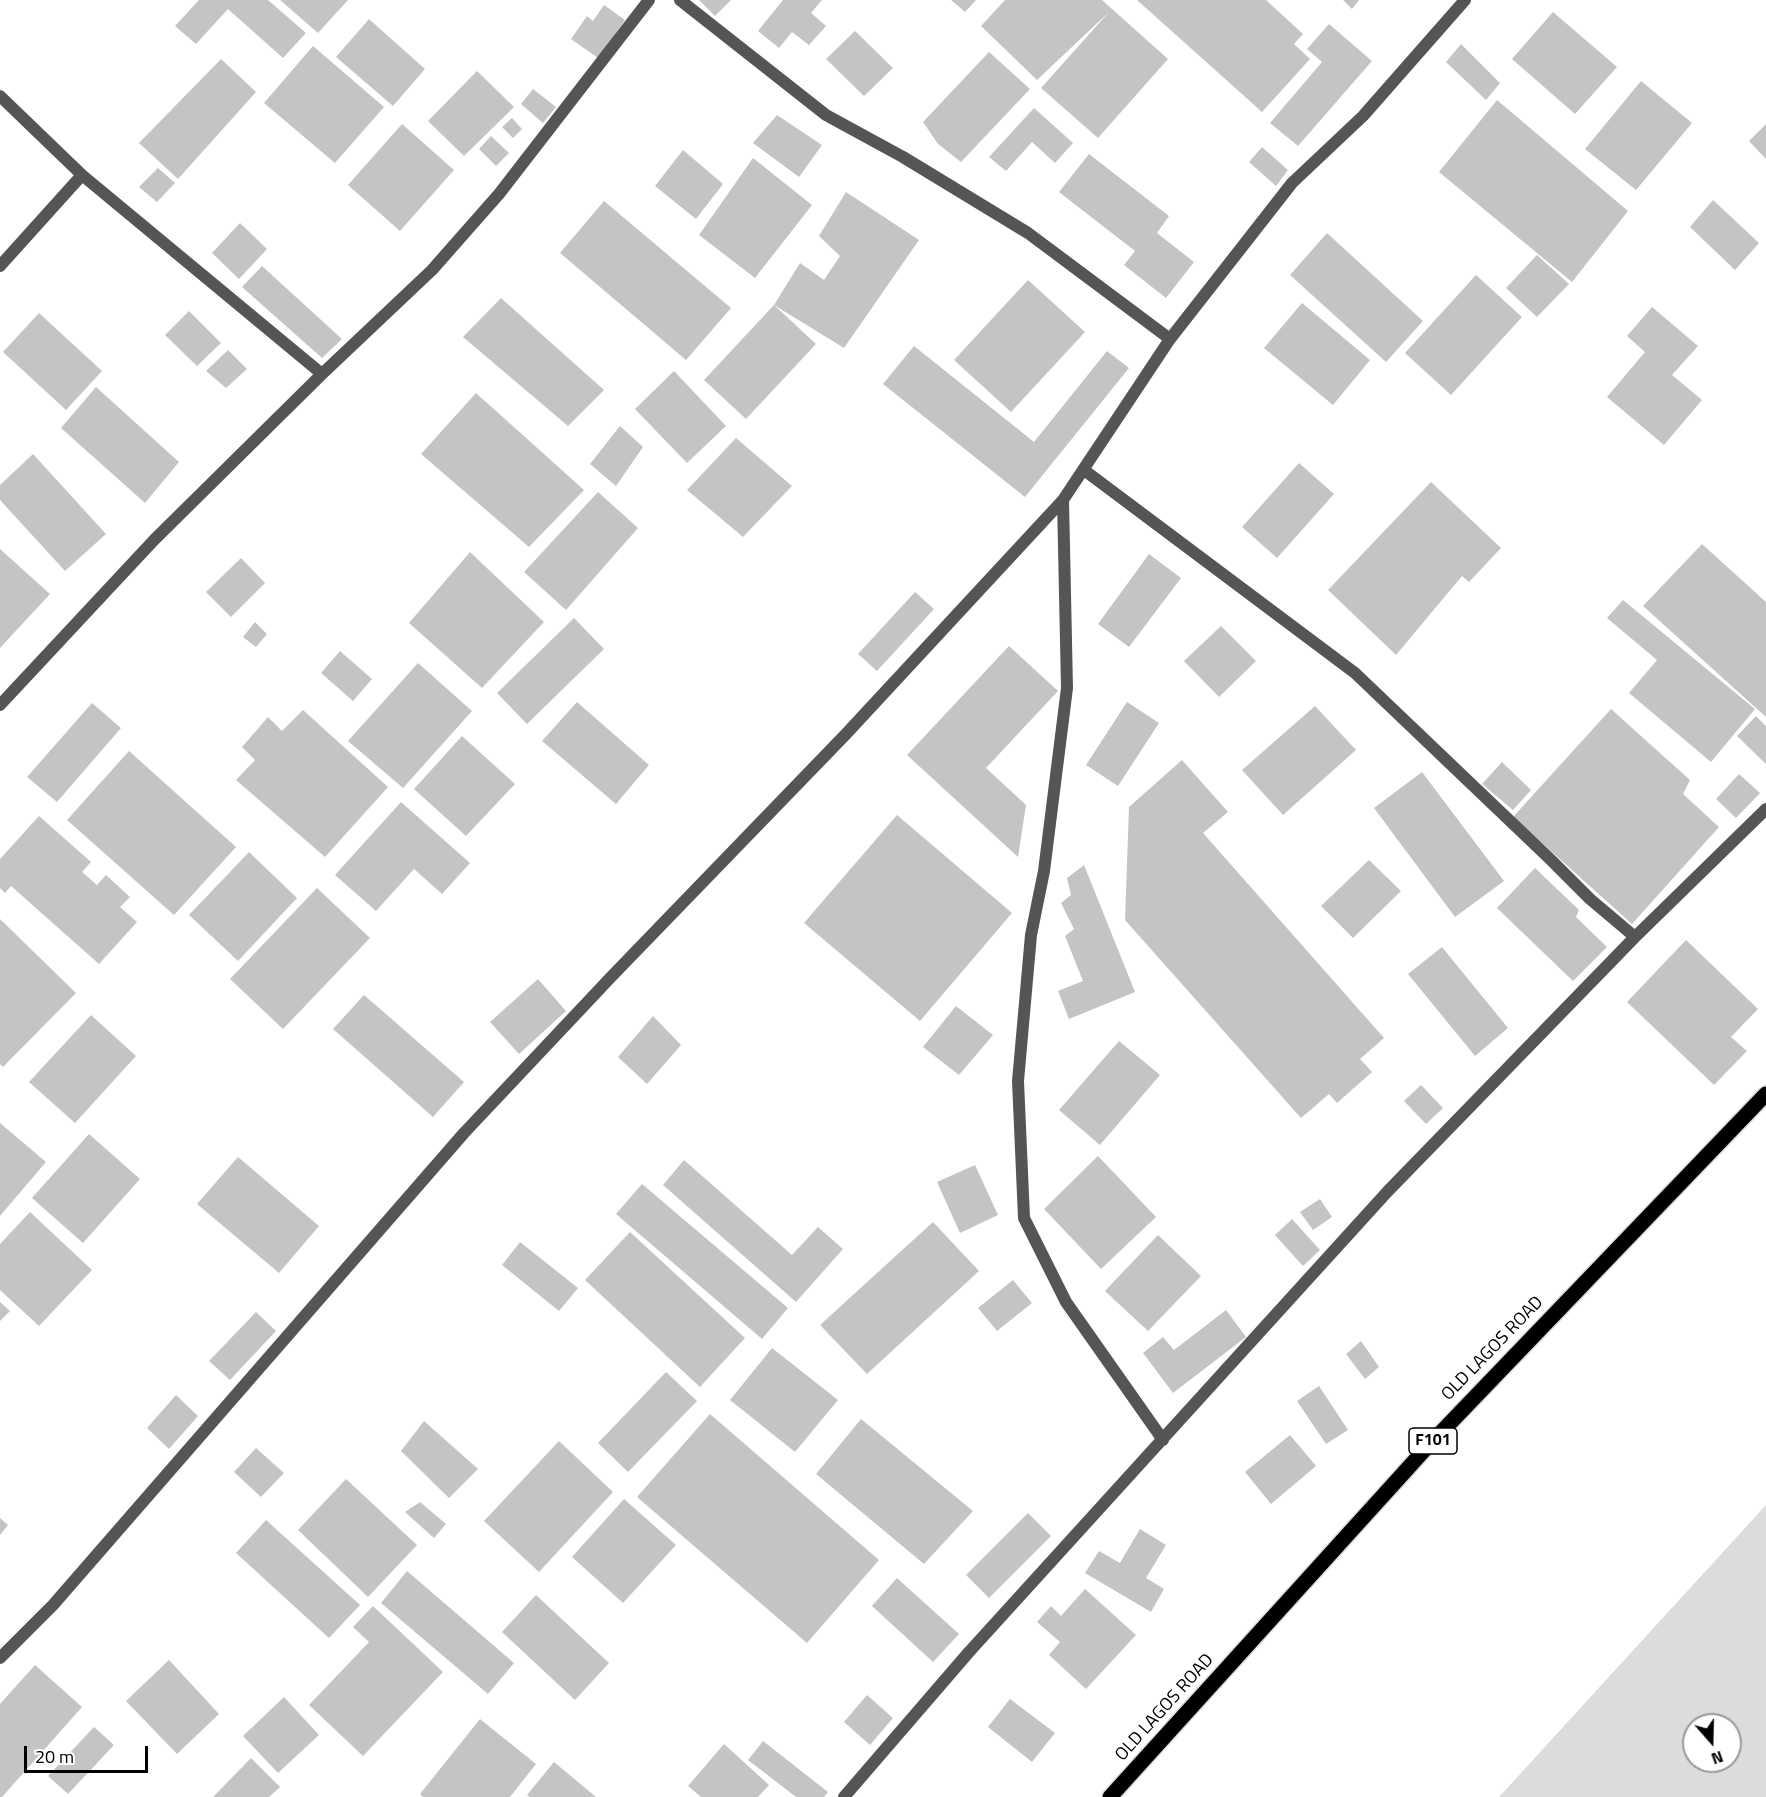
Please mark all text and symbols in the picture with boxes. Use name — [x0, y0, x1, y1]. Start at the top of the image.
street label: OLD LAGOS ROAD — [1438, 1292, 1548, 1406]
road number: F101 — [1409, 1428, 1457, 1454]
street label: OLD LAGOS ROAD — [1111, 1650, 1219, 1766]
north arrow — [1682, 1713, 1742, 1773]
scale bar — [27, 1734, 152, 1772]
text: 20 m — [35, 1743, 74, 1770]
text: N — [1708, 1745, 1727, 1771]

